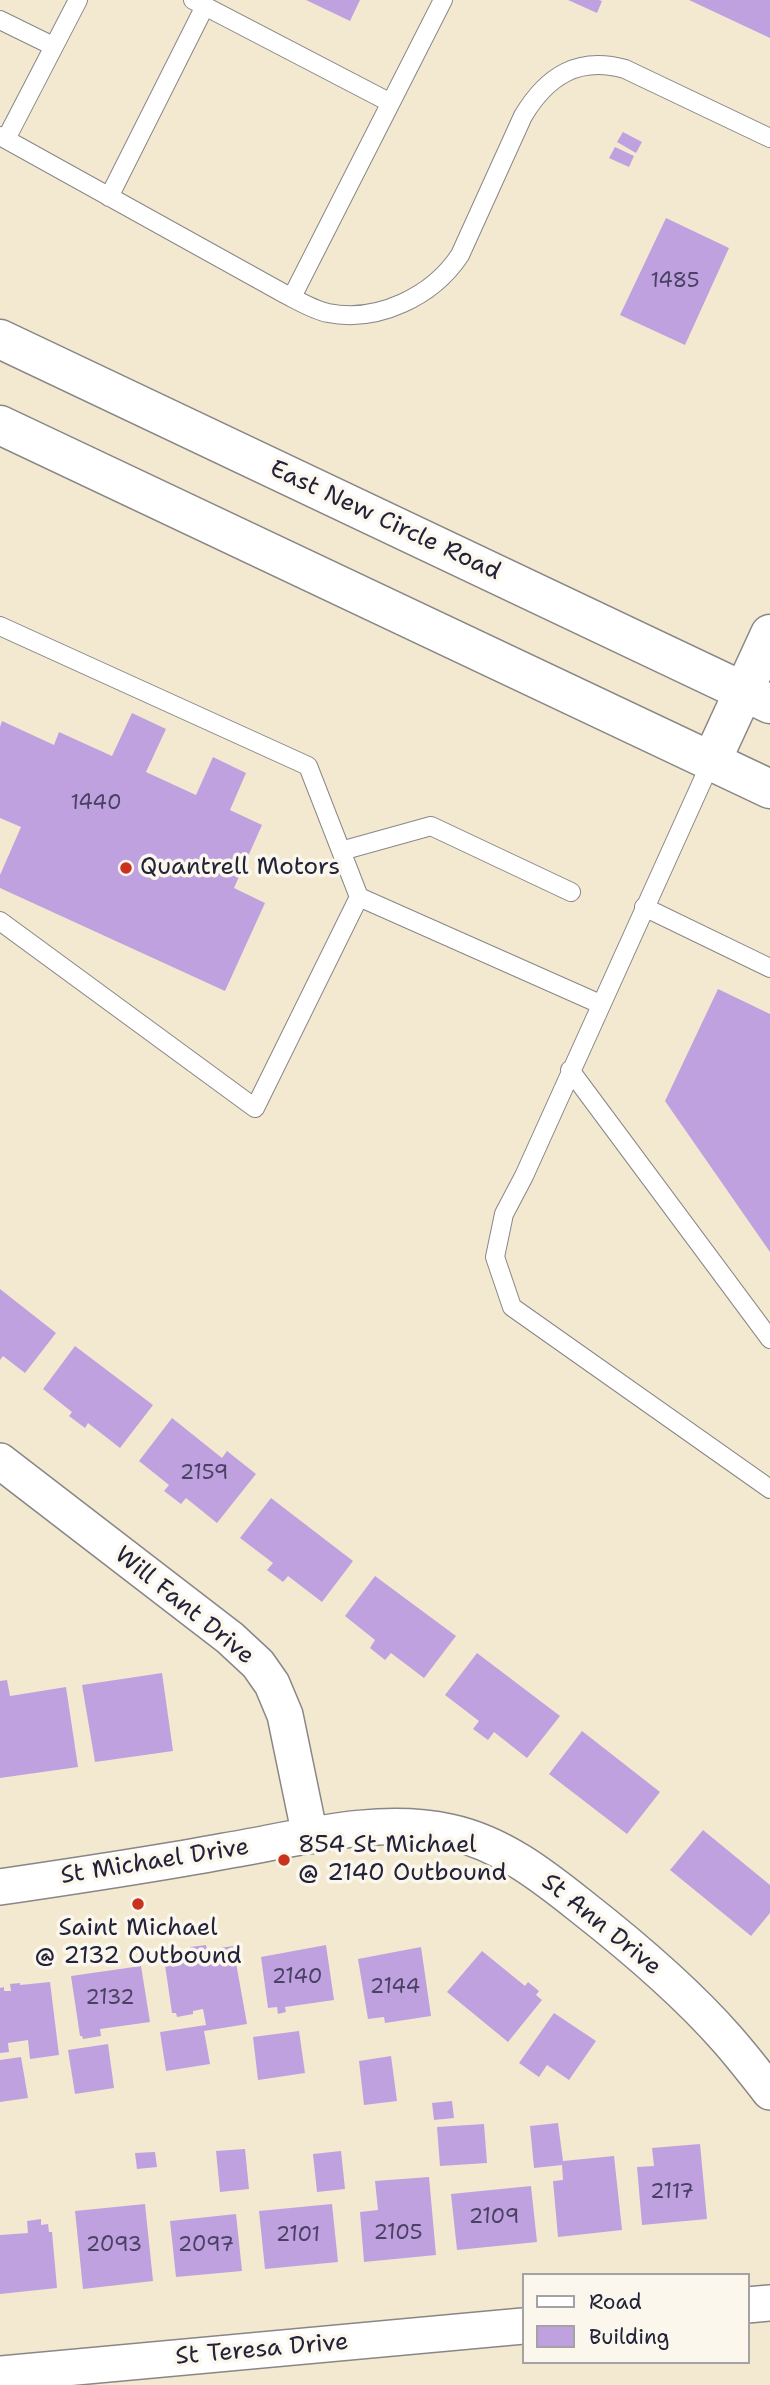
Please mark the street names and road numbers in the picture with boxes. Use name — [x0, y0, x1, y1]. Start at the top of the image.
street label: East New Circle Road — [265, 455, 505, 587]
street label: Will Fant Drive — [108, 1541, 260, 1671]
street label: St Michael Drive — [59, 1833, 251, 1891]
street label: St Ann Drive — [535, 1868, 667, 1982]
street label: St Teresa Drive — [174, 2328, 350, 2372]

